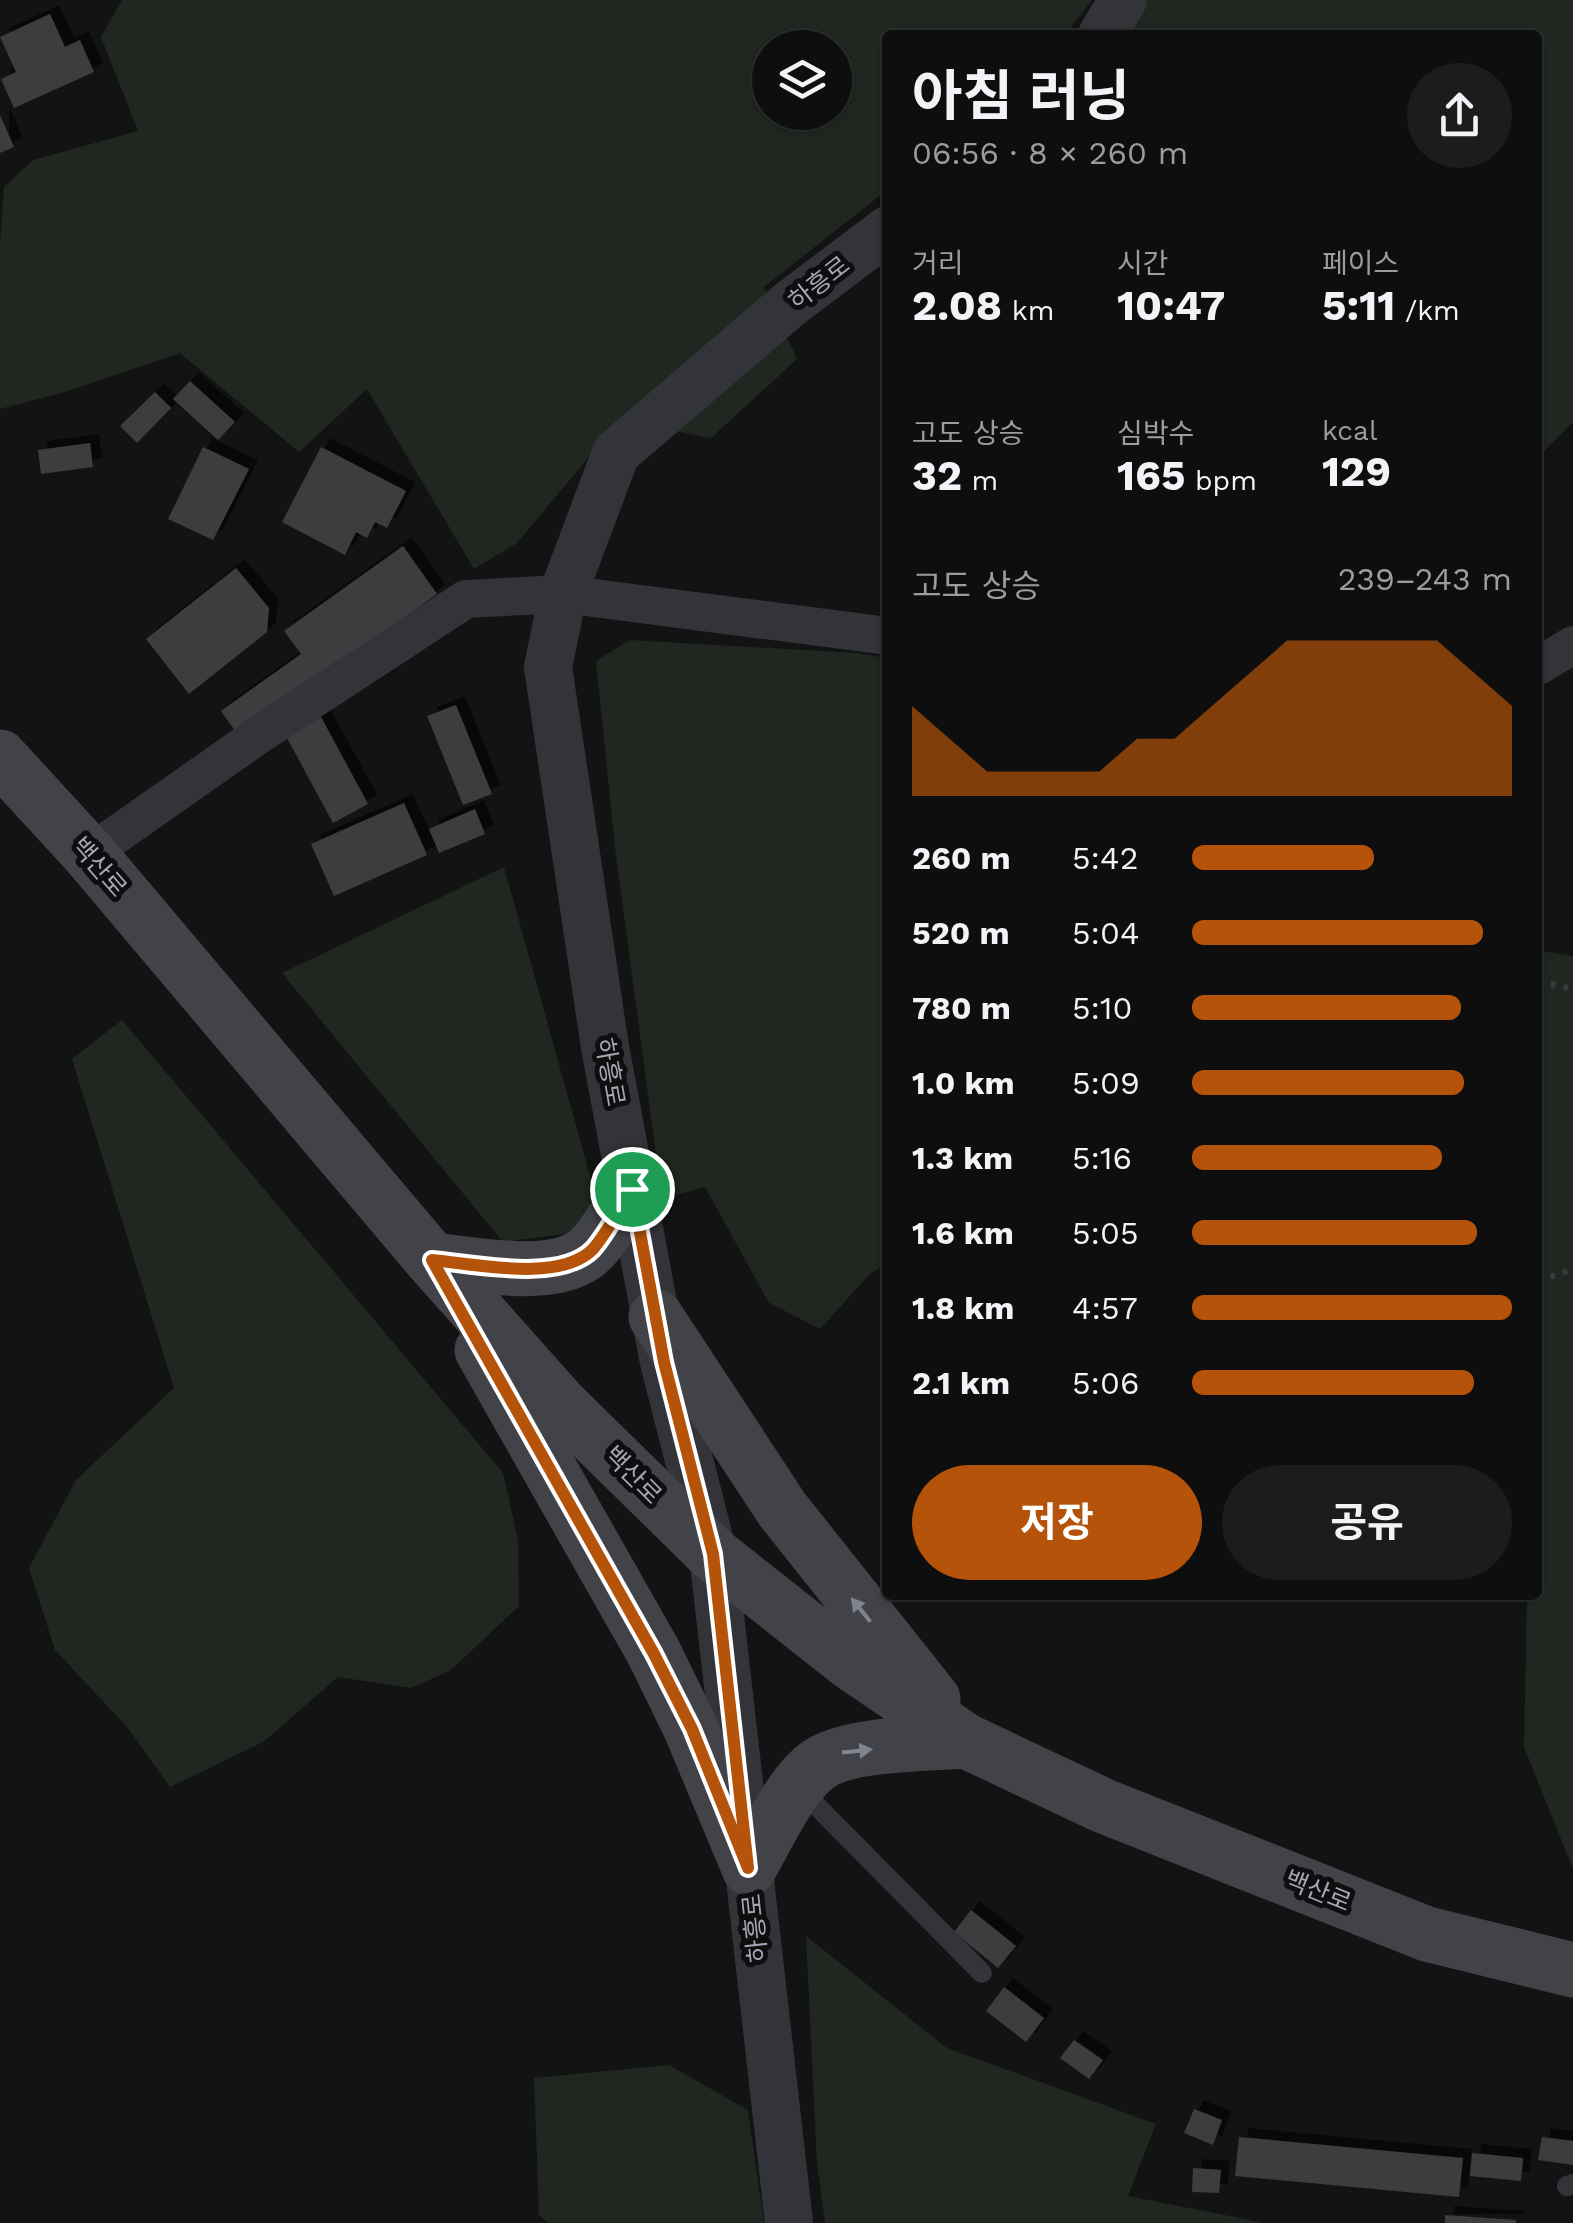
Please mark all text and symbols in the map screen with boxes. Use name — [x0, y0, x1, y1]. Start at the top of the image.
map controls — [752, 30, 852, 130]
button: layers — [752, 30, 852, 130]
button: share — [1407, 63, 1512, 168]
text: 아침 러닝 — [912, 64, 1130, 128]
text: 06:56 · 8 × 260 m — [912, 134, 1188, 172]
text: 거리 — [912, 247, 964, 280]
text: 시간 — [1117, 247, 1169, 280]
text: 페이스 — [1322, 247, 1399, 280]
street label: 하흥로 — [783, 250, 855, 316]
text: 2.08 — [912, 281, 1002, 330]
text: 10:47 — [1117, 281, 1225, 330]
text: 5:11 — [1322, 281, 1395, 330]
text: km — [1002, 294, 1054, 327]
text: /km — [1395, 294, 1460, 327]
text: kcal — [1322, 414, 1377, 447]
text: 고도 상승 — [912, 417, 1025, 450]
text: 심박수 — [1117, 417, 1194, 450]
text: 129 — [1322, 447, 1391, 496]
text: 32 — [912, 451, 962, 500]
text: 165 — [1117, 451, 1185, 500]
text: m — [962, 464, 998, 497]
text: bpm — [1185, 464, 1257, 497]
text: 239–243 m — [1338, 560, 1512, 598]
text: 고도 상승 — [912, 567, 1041, 605]
street label: 백산로 — [65, 831, 133, 903]
text: 260 m — [912, 839, 1011, 877]
text: 5:42 — [1072, 839, 1138, 877]
text: 520 m — [912, 914, 1010, 952]
text: 5:04 — [1072, 914, 1140, 952]
text: 780 m — [912, 989, 1011, 1027]
text: 5:10 — [1072, 989, 1132, 1027]
street label: 하흥로 — [590, 1035, 630, 1109]
text: 1.0 km — [912, 1064, 1015, 1102]
text: 5:09 — [1072, 1064, 1140, 1102]
text: 1.3 km — [912, 1139, 1013, 1177]
text: 5:16 — [1072, 1139, 1132, 1177]
pin — [590, 1147, 675, 1232]
icon: arrive — [605, 1162, 660, 1217]
text: 1.6 km — [912, 1214, 1014, 1252]
text: 5:05 — [1072, 1214, 1139, 1252]
text: 1.8 km — [912, 1289, 1014, 1327]
text: 4:57 — [1072, 1289, 1138, 1327]
text: 2.1 km — [912, 1364, 1010, 1402]
text: 5:06 — [1072, 1364, 1139, 1402]
street label: 백산로 — [598, 1440, 668, 1510]
button: 저장 — [912, 1465, 1202, 1580]
button: 공유 — [1222, 1465, 1512, 1580]
one-way arrow — [851, 1597, 872, 1623]
one-way arrow — [842, 1743, 873, 1759]
street label: 백산로 — [1281, 1865, 1355, 1917]
street label: 하흥로 — [737, 1892, 773, 1964]

